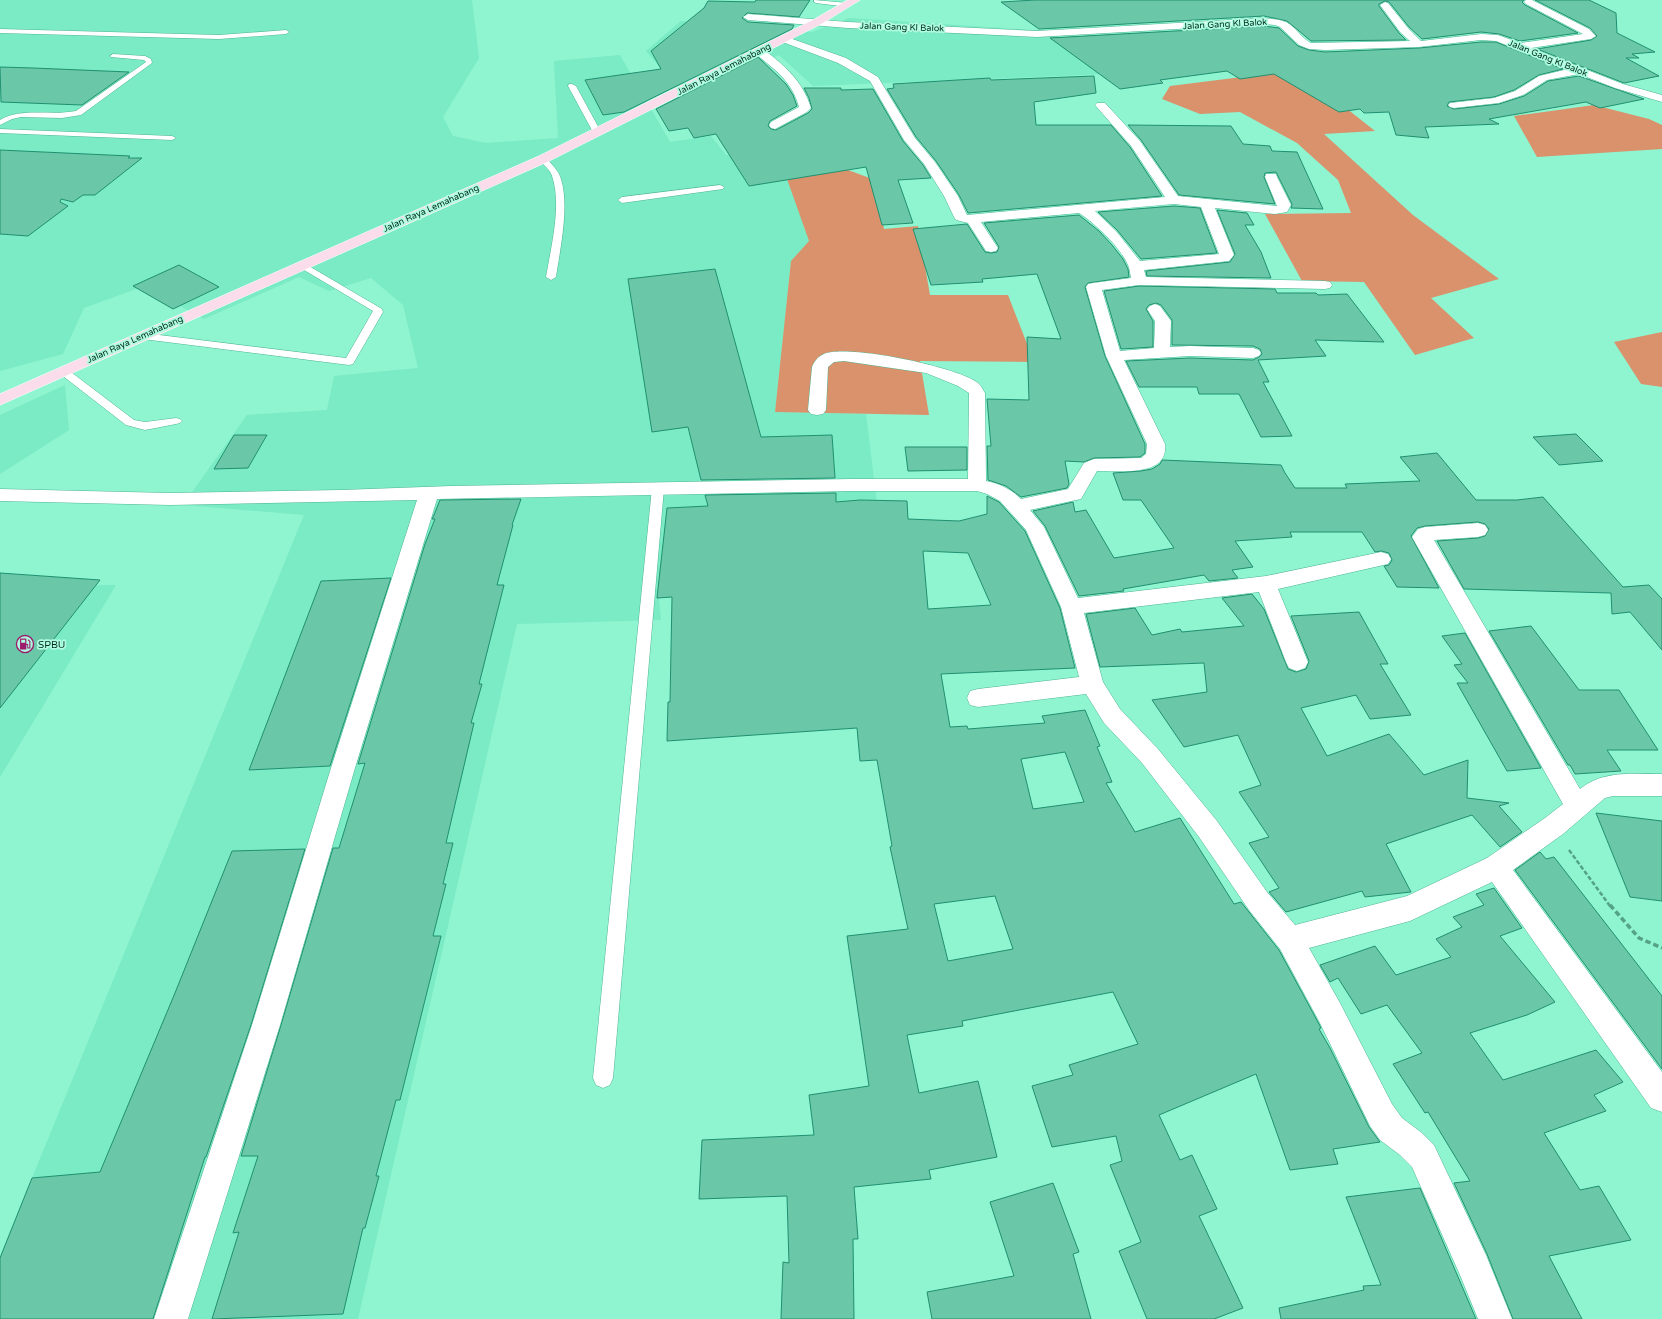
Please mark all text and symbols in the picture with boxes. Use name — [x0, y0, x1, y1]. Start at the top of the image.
street label: Jalan Gang Kl Balok — [1183, 17, 1267, 32]
street label: Jalan Gang Kl Balok — [860, 21, 944, 34]
street label: Jalan Gang Kl Balok — [1507, 38, 1589, 79]
street label: Jalan Raya Lemahabang — [675, 41, 773, 98]
street label: Jalan Raya Lemahabang — [381, 182, 481, 235]
street label: Jalan Raya Lemahabang — [85, 313, 185, 366]
fuel station icon: SPBU — [15, 634, 35, 654]
place label: SPBU — [38, 639, 65, 651]

